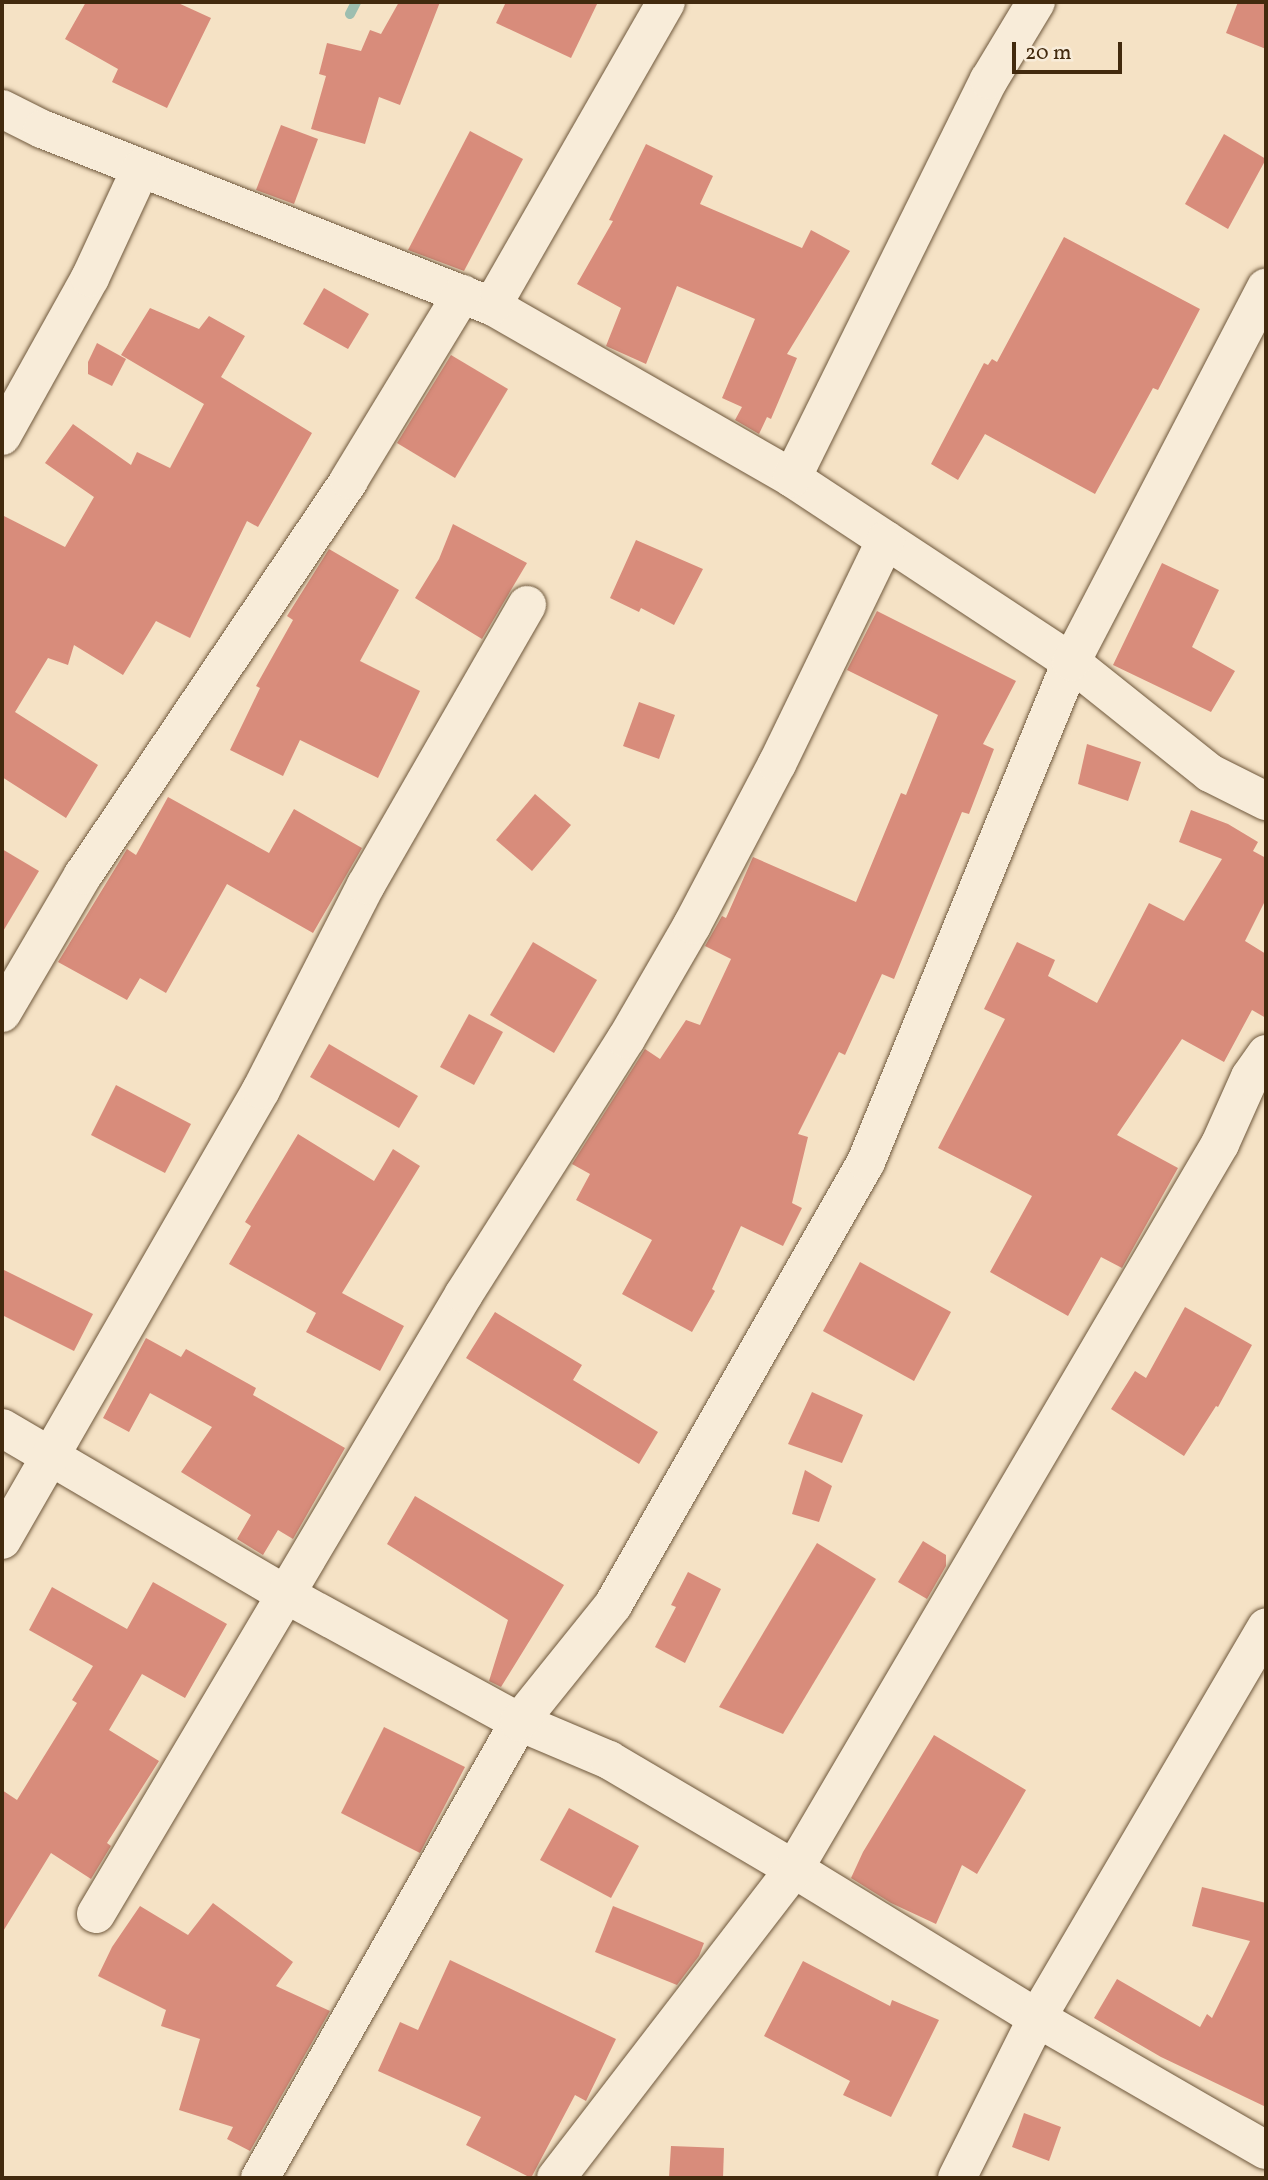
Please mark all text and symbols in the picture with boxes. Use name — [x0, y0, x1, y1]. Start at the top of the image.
scale bar — [1016, 28, 1126, 72]
text: 20 m — [1025, 39, 1071, 68]

